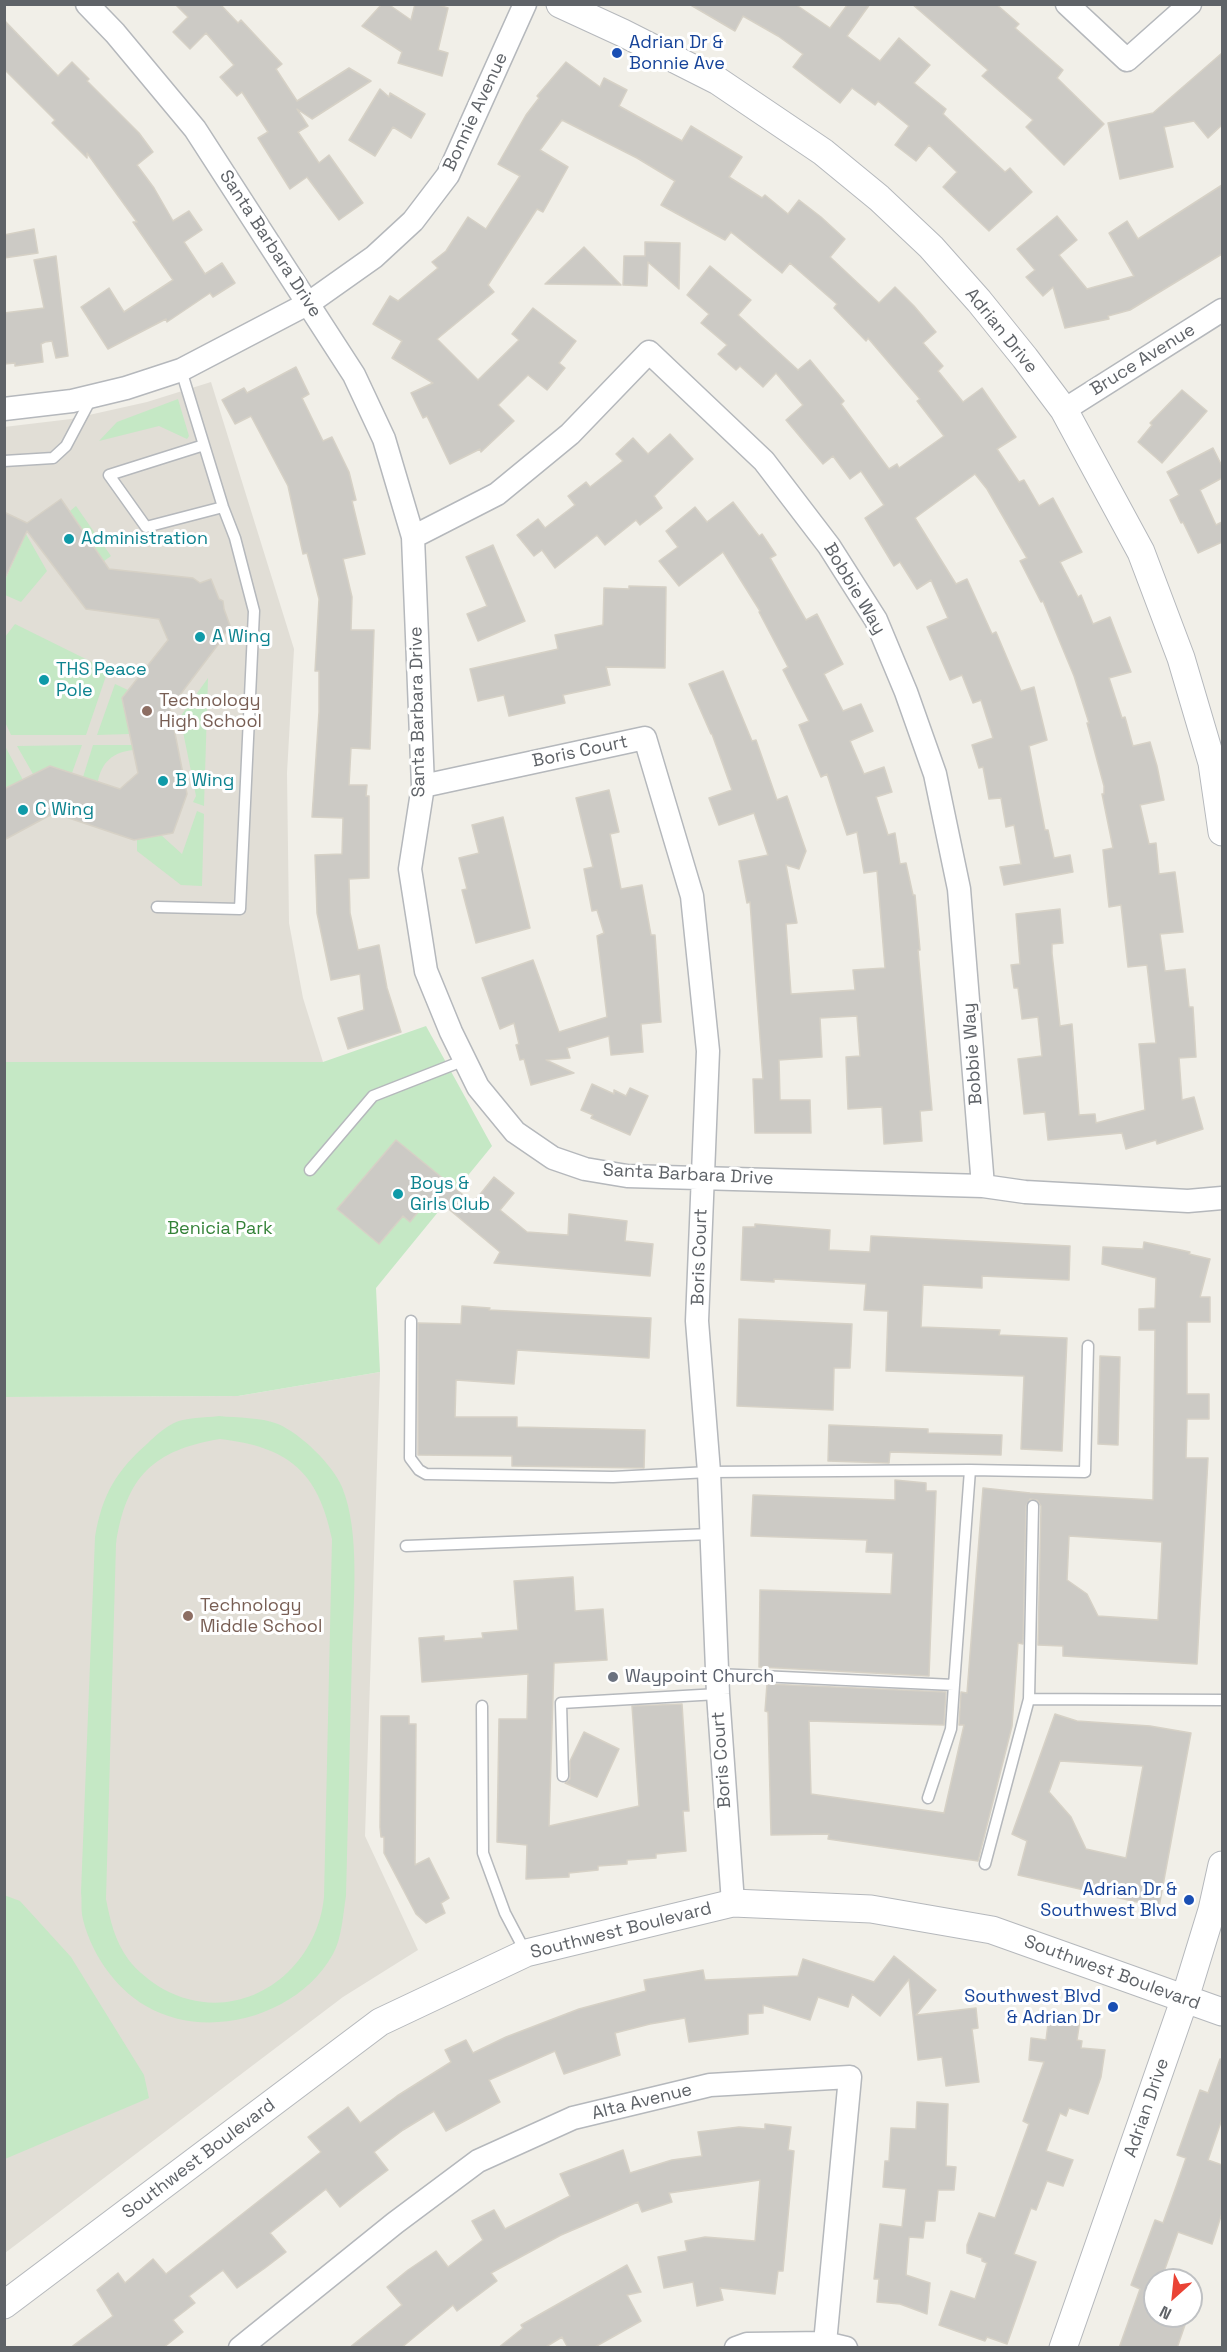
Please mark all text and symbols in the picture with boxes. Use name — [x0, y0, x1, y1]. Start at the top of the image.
place label: Adrian Dr & Bonnie Ave — [629, 32, 725, 74]
marker: Adrian Dr & Bonnie Ave — [610, 46, 624, 60]
street label: Bonnie Avenue — [439, 49, 513, 175]
street label: Santa Barbara Drive — [214, 166, 326, 322]
street label: Adrian Drive — [960, 284, 1042, 378]
street label: Bruce Avenue — [1087, 319, 1199, 401]
place label: Administration — [81, 528, 208, 550]
marker: Administration — [62, 532, 76, 546]
street label: Bobbie Way — [818, 539, 890, 639]
place label: A Wing — [212, 626, 271, 648]
street label: Santa Barbara Drive — [406, 626, 430, 798]
marker: A Wing — [193, 630, 207, 644]
place label: THS Peace Pole — [56, 659, 147, 702]
marker: THS Peace Pole — [37, 673, 51, 687]
place label: Technology High School — [159, 690, 262, 732]
marker: Technology High School — [140, 704, 154, 718]
street label: Boris Court — [530, 731, 630, 773]
place label: B Wing — [175, 770, 234, 792]
marker: B Wing — [156, 774, 170, 788]
place label: C Wing — [35, 799, 94, 821]
marker: C Wing — [16, 803, 30, 817]
street label: Bobbie Way — [959, 1002, 987, 1106]
street label: Santa Barbara Drive — [602, 1160, 774, 1190]
place label: Boys & Girls Club — [410, 1173, 490, 1216]
marker: Boys & Girls Club — [391, 1187, 405, 1201]
street label: Boris Court — [688, 1208, 712, 1306]
park label: Benicia Park — [167, 1218, 273, 1240]
place label: Technology Middle School — [200, 1595, 322, 1638]
marker: Technology Middle School — [181, 1609, 195, 1623]
place label: Waypoint Church — [625, 1666, 774, 1688]
marker: Waypoint Church — [606, 1670, 620, 1684]
street label: Boris Court — [708, 1711, 736, 1809]
place label: Adrian Dr & Southwest Blvd — [1040, 1879, 1177, 1922]
marker: Adrian Dr & Southwest Blvd — [1182, 1893, 1196, 1907]
street label: Southwest Boulevard — [528, 1898, 714, 1964]
street label: Southwest Boulevard — [1021, 1931, 1203, 2015]
place label: Southwest Blvd & Adrian Dr — [964, 1986, 1101, 2028]
marker: Southwest Blvd & Adrian Dr — [1106, 2000, 1120, 2014]
street label: Adrian Drive — [1120, 2056, 1174, 2160]
street label: Alta Avenue — [590, 2079, 694, 2125]
street label: Southwest Boulevard — [118, 2094, 280, 2224]
north arrow — [1143, 2268, 1203, 2328]
text: N — [1156, 2301, 1175, 2324]

